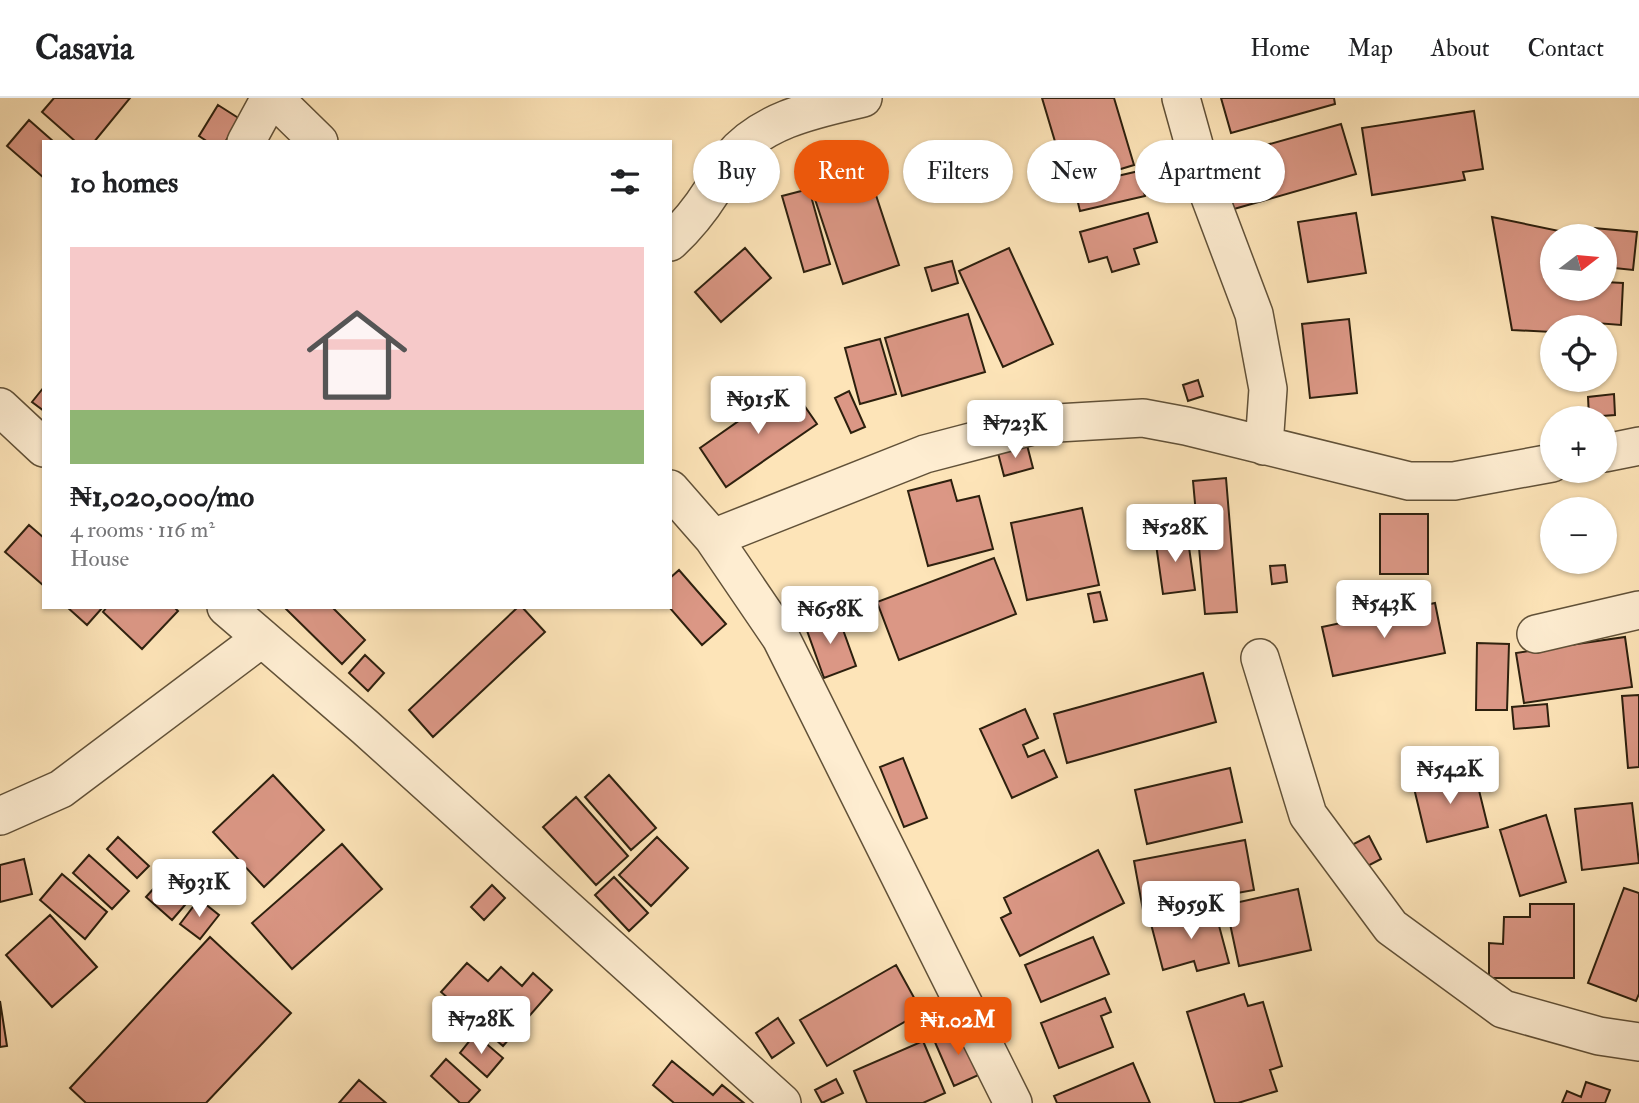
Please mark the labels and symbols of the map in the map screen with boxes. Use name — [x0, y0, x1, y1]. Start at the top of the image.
north arrow — [1540, 224, 1617, 301]
pin: ₦915K — [709, 376, 807, 436]
pin: ₦723K — [966, 400, 1064, 460]
pin: ₦528K — [1126, 504, 1224, 564]
pin: ₦543K — [1335, 580, 1433, 640]
pin: ₦658K — [781, 587, 879, 646]
pin: ₦542K — [1401, 746, 1499, 806]
pin: ₦931K — [150, 860, 248, 919]
pin: ₦959K — [1142, 882, 1240, 941]
pin: ₦728K — [432, 996, 530, 1056]
pin: ₦1.02M — [901, 998, 1015, 1057]

